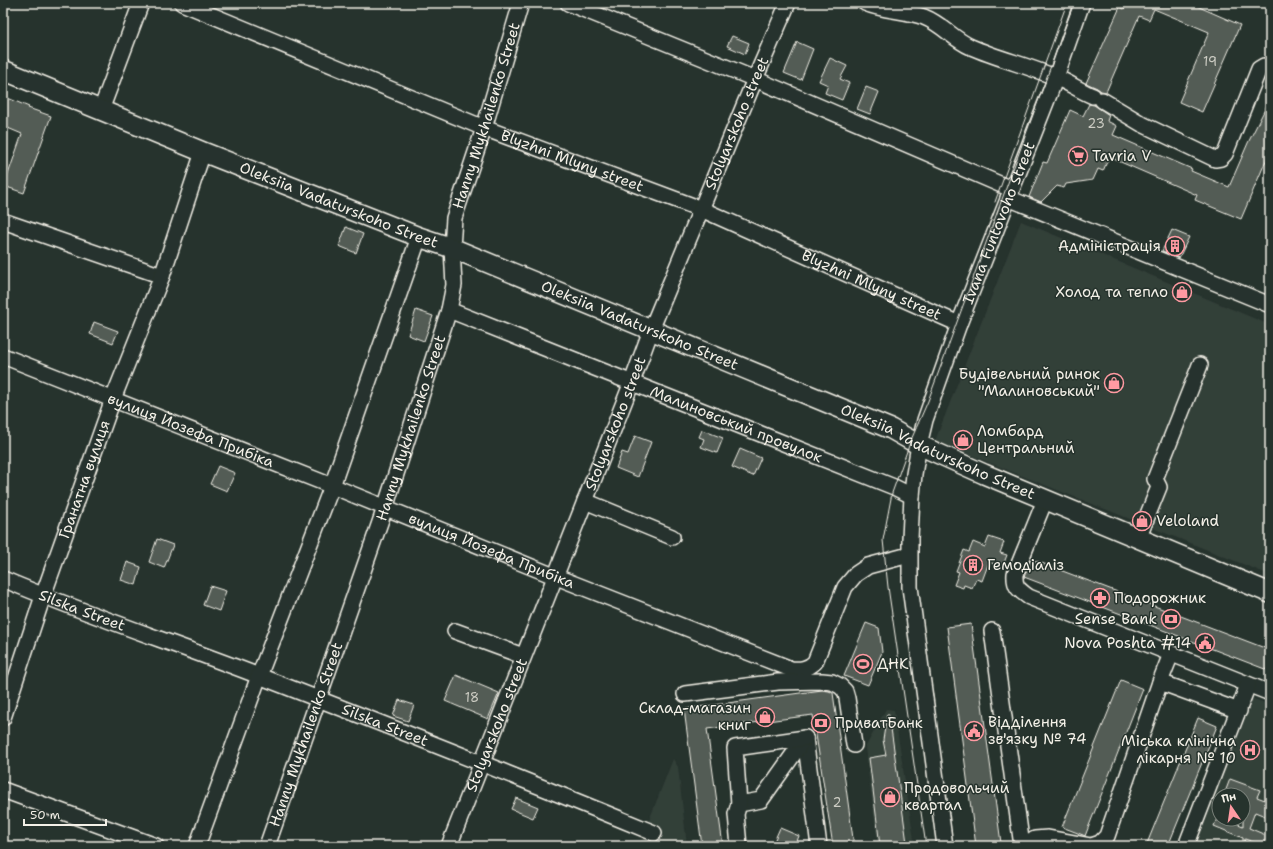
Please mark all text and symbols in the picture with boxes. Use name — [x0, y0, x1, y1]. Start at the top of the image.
street label: Hanny Mykhailenko Street — [448, 20, 525, 211]
house number: 19 — [1203, 53, 1217, 70]
street label: Stolyarskoho street — [700, 54, 773, 193]
house number: 23 — [1087, 115, 1105, 132]
street label: Blyzhni Mlyny street — [498, 125, 646, 197]
street label: Ivana Funtovoho Street — [958, 139, 1040, 307]
supermarket icon: Tavria V — [1067, 145, 1089, 167]
place label: Tavria V — [1092, 146, 1151, 166]
street label: Oleksiia Vadaturskoho Street — [237, 157, 441, 253]
building icon: Адміністрація — [1164, 235, 1186, 257]
place label: Адміністрація — [1058, 236, 1161, 256]
street label: Blyzhni Mlyny street — [798, 245, 944, 325]
street label: Oleksiia Vadaturskoho Street — [538, 276, 741, 375]
shop icon: Холод та тепло — [1171, 281, 1193, 303]
place label: Холод та тепло — [1056, 282, 1168, 302]
street label: Hanny Mykhailenko Street — [371, 333, 450, 524]
street label: Stolyarskoho street — [580, 354, 650, 493]
place label: Будівельний ринок "Малиновський" — [959, 364, 1100, 401]
shop icon: Будівельний ринок "Малиновський" — [1103, 372, 1125, 394]
street label: Малиновський провулок — [647, 381, 825, 467]
street label: вулиця Йозефа Прибіка — [105, 388, 278, 472]
street label: Oleksiia Vadaturskoho Street — [838, 399, 1038, 504]
street label: Гранатна вулиця — [54, 418, 115, 542]
place label: Ломбард Центральний — [977, 421, 1075, 458]
shop icon: Ломбард Центральний — [952, 429, 974, 451]
street label: вулиця Йозефа Прибіка — [406, 508, 578, 593]
shop icon: Veloland — [1131, 510, 1153, 532]
place label: Veloland — [1156, 511, 1220, 531]
building icon: Гемодіаліз — [962, 554, 984, 576]
place label: Гемодіаліз — [987, 555, 1064, 575]
street label: Silska Street — [36, 585, 128, 636]
pharmacy icon: Подорожник — [1089, 587, 1111, 609]
place label: Подорожник — [1114, 588, 1206, 608]
bank icon: Sense Bank — [1160, 608, 1182, 630]
place label: Sense Bank — [1075, 609, 1157, 629]
public building icon: Nova Poshta #14 — [1194, 632, 1216, 654]
place label: Nova Poshta #14 — [1064, 633, 1191, 653]
street label: Hanny Mykhailenko Street — [264, 640, 347, 830]
sports icon: ДНК — [852, 653, 874, 675]
place label: ДНК — [877, 654, 909, 674]
street label: Stolyarskoho street — [461, 655, 532, 795]
house number: 18 — [465, 689, 479, 706]
place label: Склад-магазин книг — [639, 698, 751, 735]
street label: Silska Street — [339, 699, 431, 751]
shop icon: Склад-магазин книг — [754, 706, 776, 728]
bank icon: ПриватБанк — [810, 712, 832, 734]
place label: Відділення зв'язку № 74 — [988, 712, 1087, 749]
place label: ПриватБанк — [835, 713, 923, 733]
public building icon: Відділення зв'язку № 74 — [963, 720, 985, 742]
place label: Міська клінічна лікарня № 10 — [1121, 731, 1237, 768]
hospital icon: Міська клінічна лікарня № 10 — [1239, 739, 1261, 761]
place label: Продовольчий квартал — [904, 778, 1010, 815]
shop icon: Продовольчий квартал — [879, 786, 901, 808]
north arrow — [1211, 787, 1251, 827]
text: Пн — [1220, 789, 1238, 807]
house number: 2 — [832, 794, 842, 811]
scale bar — [24, 801, 106, 827]
text: 50 m — [30, 807, 60, 823]

